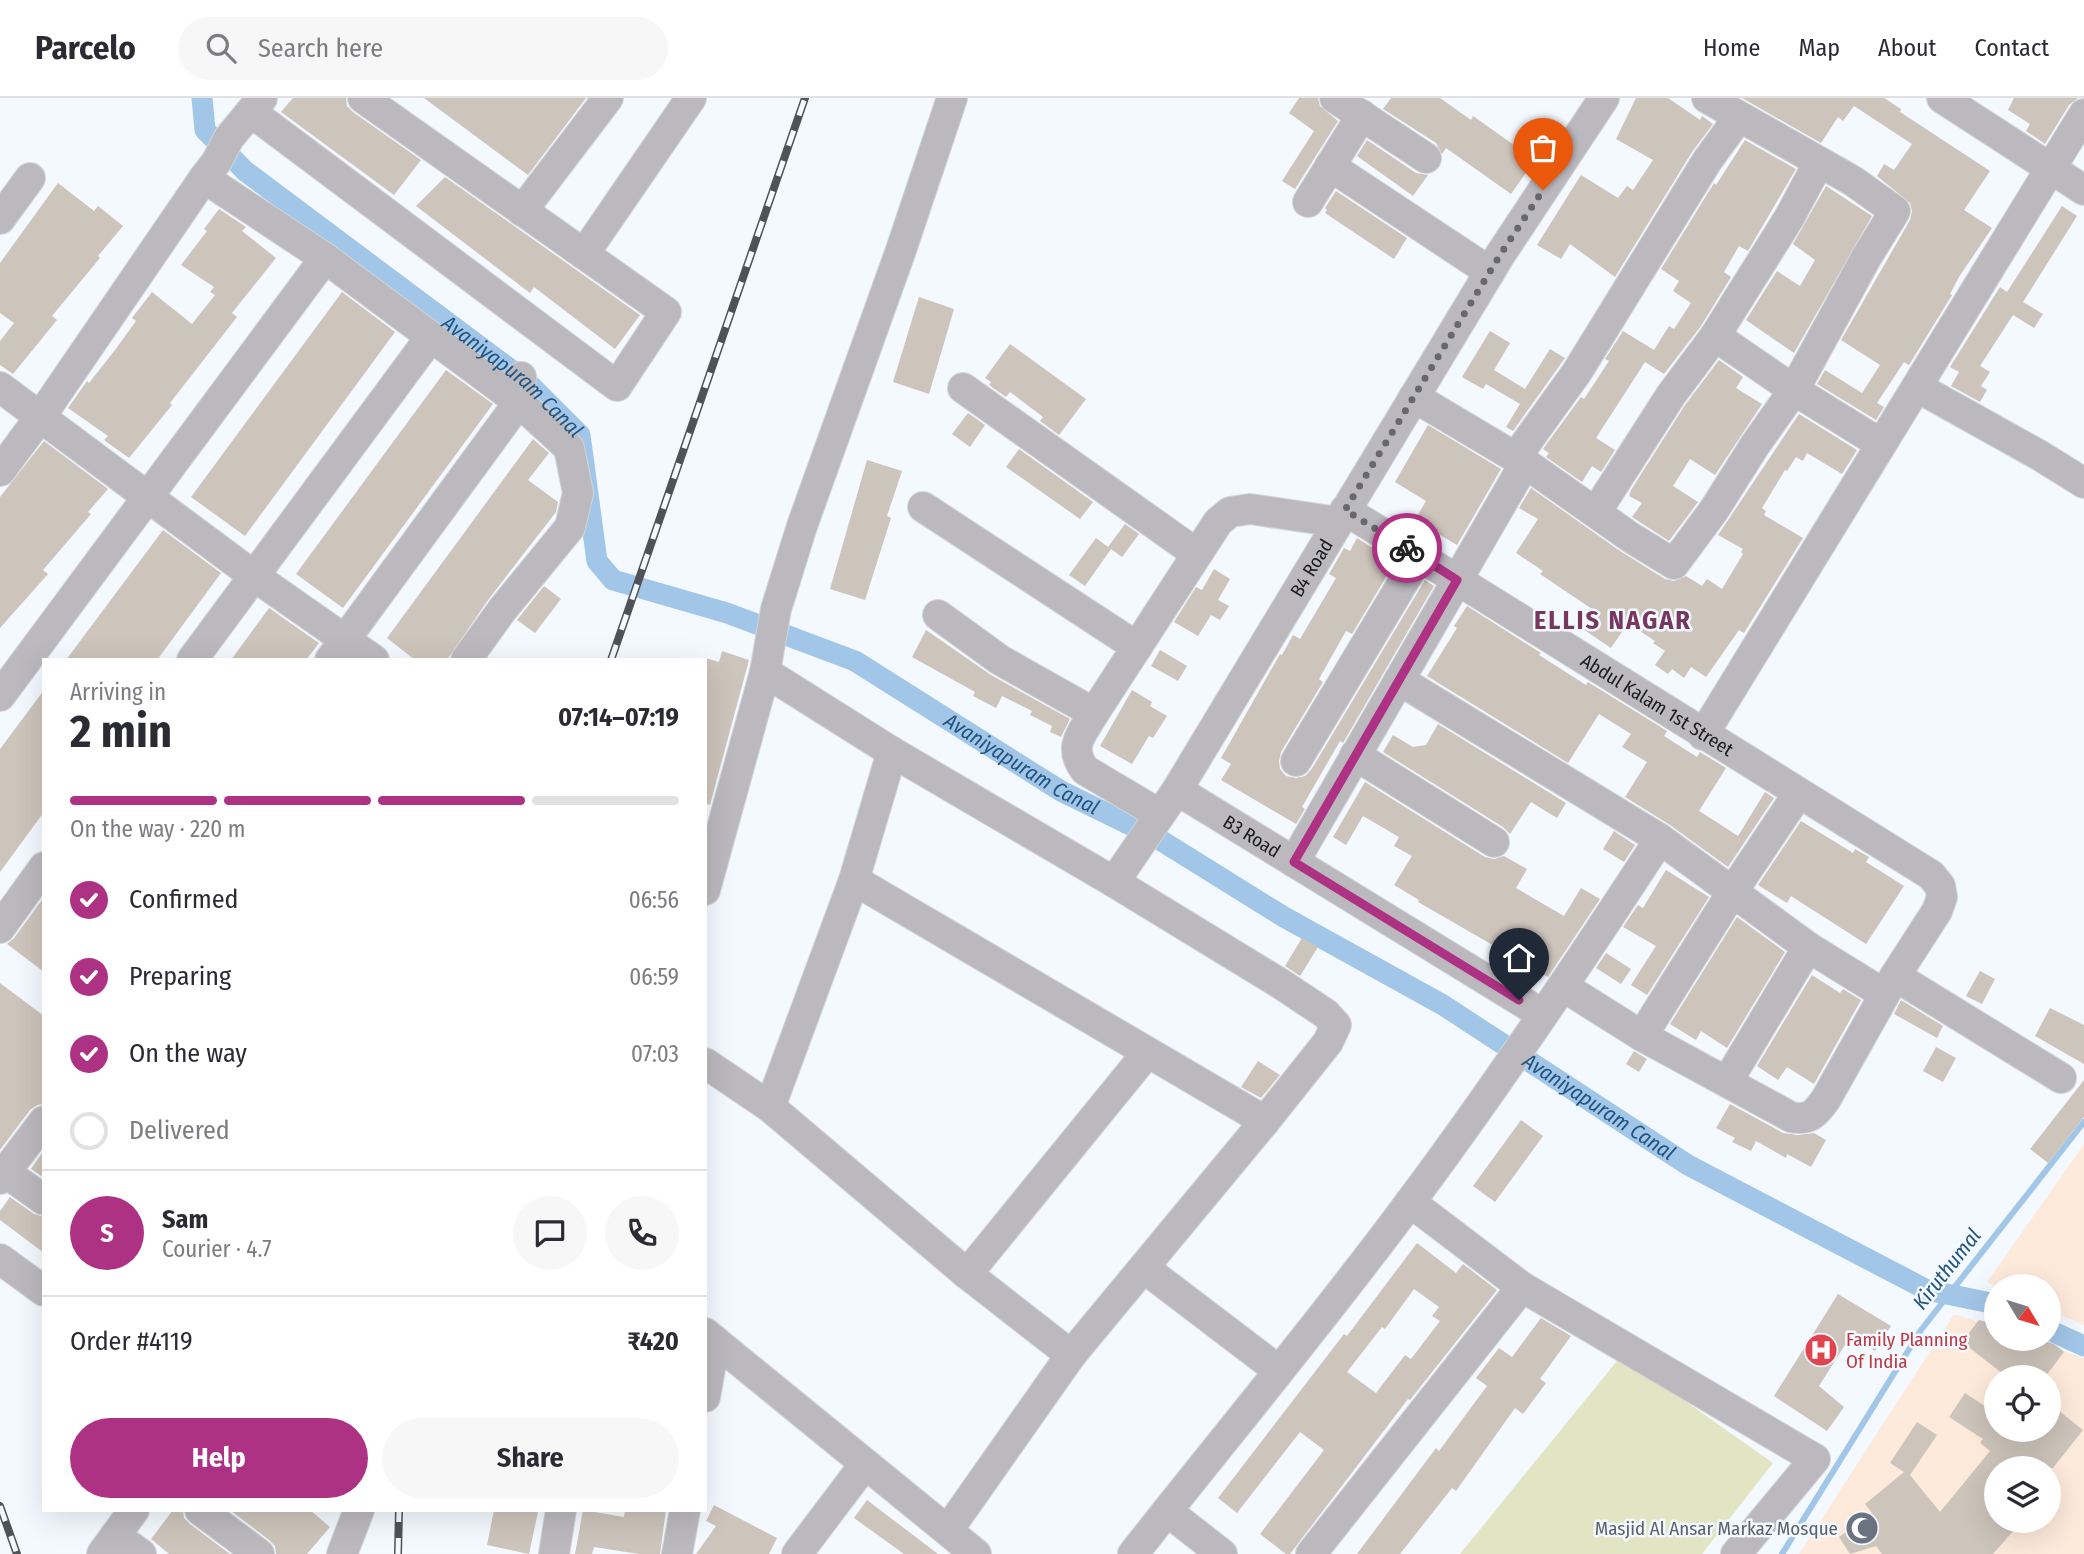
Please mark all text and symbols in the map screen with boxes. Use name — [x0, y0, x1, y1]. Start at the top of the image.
search box — [178, 17, 668, 80]
text: Parcelo — [35, 28, 136, 68]
icon: search — [202, 29, 240, 67]
text: Search here — [258, 33, 383, 64]
text: Home — [1703, 34, 1760, 62]
text: Map — [1798, 34, 1840, 62]
text: About — [1878, 34, 1936, 62]
text: Contact — [1974, 34, 2049, 62]
pin — [1513, 118, 1573, 190]
icon: bag — [1524, 129, 1562, 167]
water label: Avaniyapuram Canal — [436, 309, 588, 443]
courier — [1372, 513, 1442, 583]
icon: bike — [1388, 529, 1426, 567]
street label: B4 Road — [1285, 535, 1337, 601]
district label: ELLIS NAGAR — [1534, 605, 1692, 636]
street label: Abdul Kalam 1st Street — [1577, 649, 1738, 761]
text: Arriving in — [70, 678, 166, 706]
text: 07:14–07:19 — [558, 702, 679, 733]
text: 2 min — [70, 704, 172, 759]
water label: Avaniyapuram Canal — [938, 707, 1103, 821]
street label: B3 Road — [1219, 810, 1285, 862]
text: On the way · 220 m — [70, 815, 245, 843]
icon: check — [70, 881, 108, 919]
text: Confirmed — [129, 884, 239, 915]
text: 06:56 — [629, 886, 679, 914]
pin — [1489, 928, 1549, 1000]
icon: home — [1500, 939, 1538, 977]
icon: check — [70, 958, 108, 996]
text: Preparing — [129, 961, 231, 992]
text: 06:59 — [629, 963, 679, 991]
icon: check — [70, 1035, 108, 1073]
text: On the way — [129, 1038, 247, 1069]
text: 07:03 — [631, 1040, 679, 1068]
water label: Avaniyapuram Canal — [1517, 1047, 1680, 1166]
text: Delivered — [129, 1115, 230, 1146]
button: chat — [513, 1196, 587, 1270]
button: phone — [605, 1196, 679, 1270]
text: Sam — [162, 1204, 208, 1235]
text: S — [100, 1218, 114, 1249]
water label: Kiruthumal — [1907, 1223, 1987, 1315]
text: Courier · 4.7 — [162, 1235, 272, 1263]
north arrow — [1984, 1274, 2062, 1351]
map controls — [1984, 1274, 2061, 1533]
text: Order #4119 — [70, 1326, 193, 1357]
text: ₹420 — [627, 1326, 679, 1357]
place label: Family Planning Of India — [1846, 1328, 1967, 1373]
hospital icon: Family Planning Of India — [1802, 1331, 1840, 1369]
button: locate — [1984, 1365, 2061, 1442]
button: Help — [70, 1418, 368, 1498]
button: Share — [382, 1418, 679, 1498]
button: layers — [1984, 1456, 2061, 1533]
mosque icon: Masjid Al Ansar Markaz Mosque — [1843, 1509, 1881, 1547]
place label: Masjid Al Ansar Markaz Mosque — [1595, 1517, 1838, 1540]

